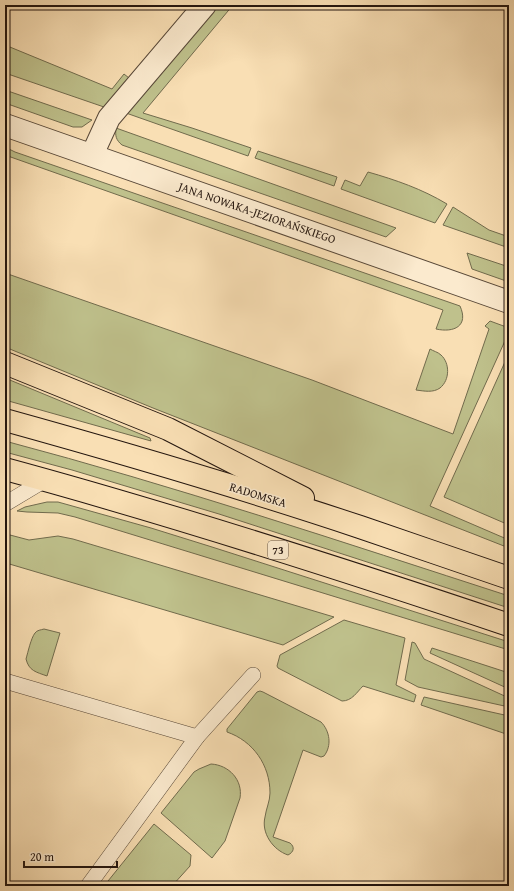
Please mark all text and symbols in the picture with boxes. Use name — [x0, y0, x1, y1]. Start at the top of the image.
street label: JANA NOWAKA-JEZIORAŃSKIEGO — [174, 177, 338, 247]
street label: RADOMSKA — [228, 478, 289, 511]
road number: 73 — [268, 541, 288, 559]
scale bar — [24, 843, 117, 869]
text: 20 m — [30, 848, 54, 865]

